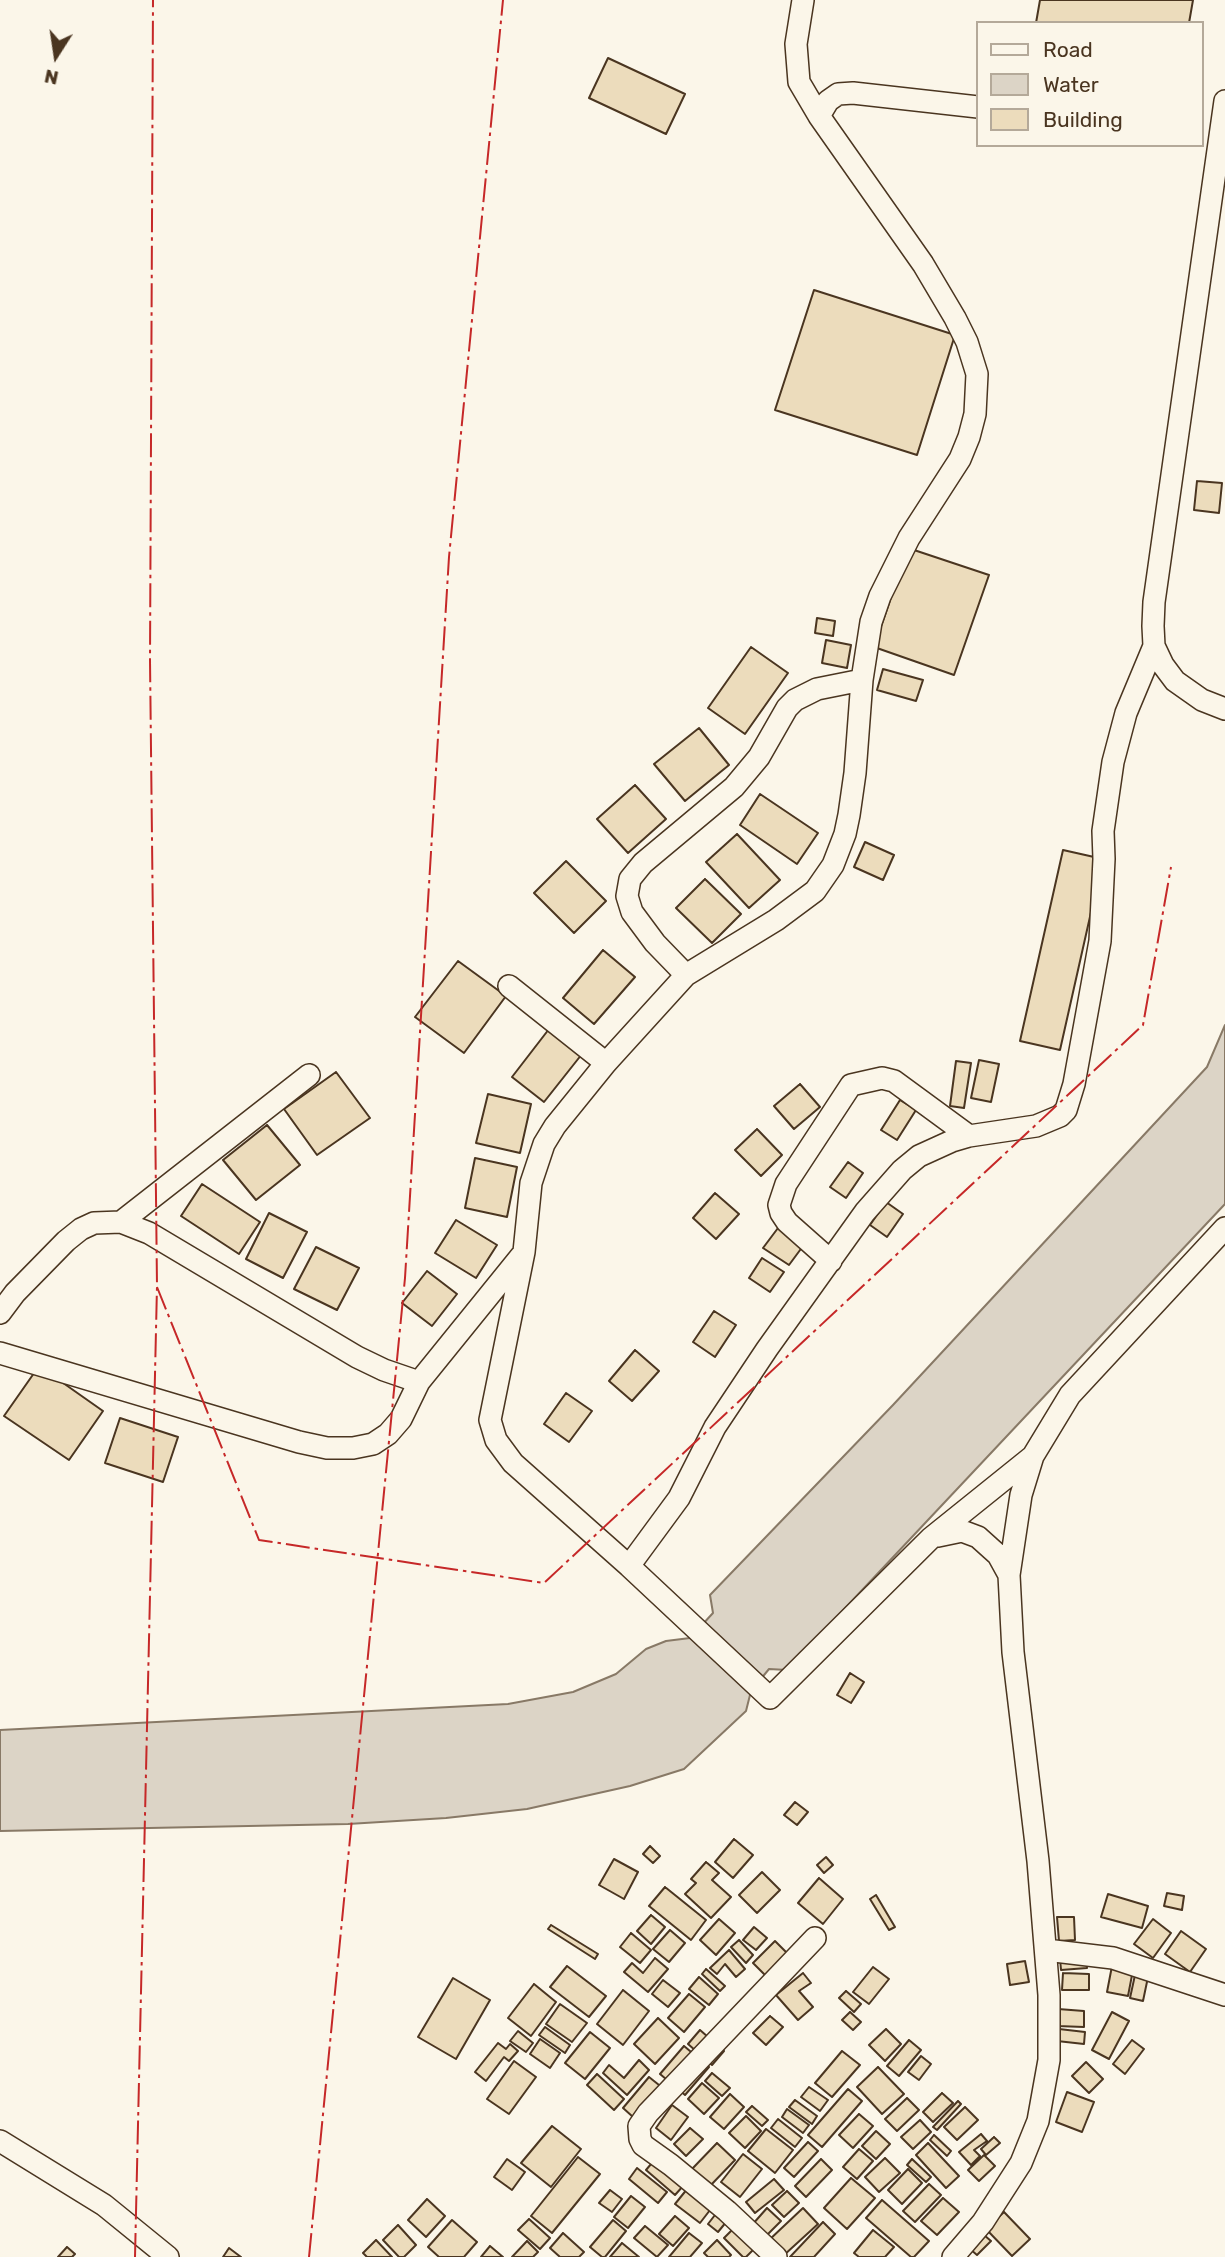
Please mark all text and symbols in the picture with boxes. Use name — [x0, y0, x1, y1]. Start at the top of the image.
north arrow — [21, 21, 91, 91]
legend — [976, 21, 1204, 147]
text: Road — [1043, 37, 1093, 62]
text: N — [42, 64, 61, 90]
text: Water — [1043, 72, 1099, 97]
text: Building — [1043, 107, 1123, 132]

